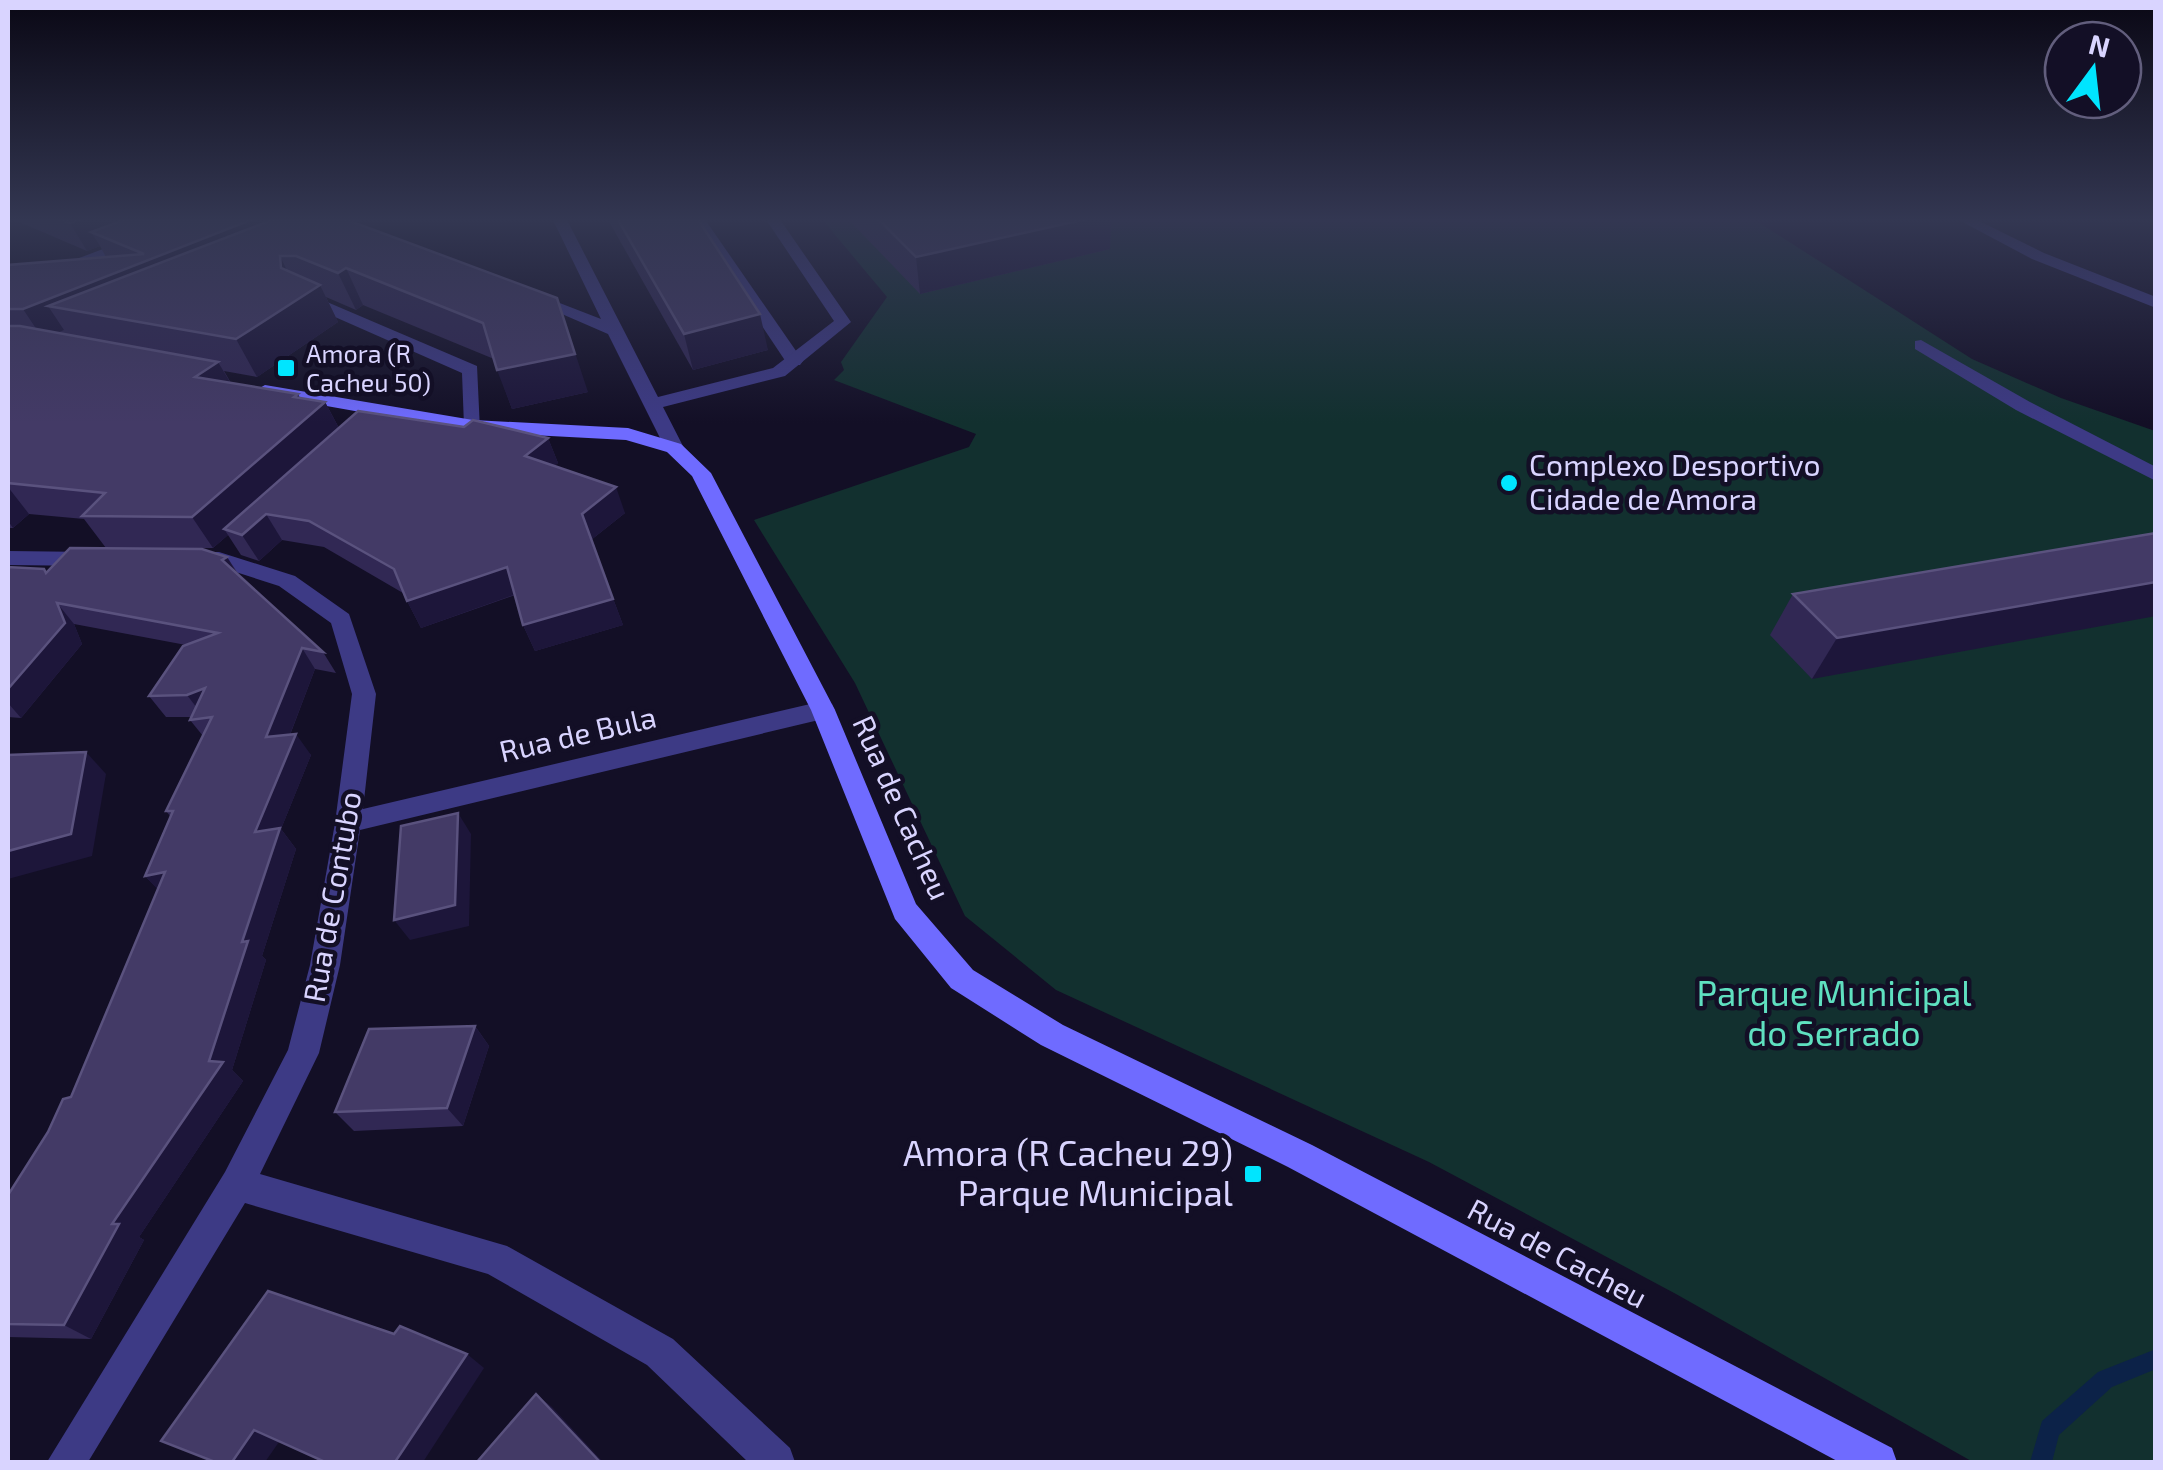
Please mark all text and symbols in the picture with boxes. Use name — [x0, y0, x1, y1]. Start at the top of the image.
north arrow — [2043, 20, 2143, 120]
text: N — [2086, 26, 2114, 64]
place label: Amora (R Cacheu 50) — [306, 338, 431, 397]
marker: Amora (R Cacheu 50) — [275, 357, 297, 379]
place label: Complexo Desportivo Cidade de Amora — [1529, 446, 1820, 516]
marker: Complexo Desportivo Cidade de Amora — [1498, 472, 1520, 494]
street label: Rua de Bula — [496, 698, 659, 769]
street label: Rua de Cacheu — [846, 710, 959, 905]
street label: Rua de Contubo — [295, 789, 367, 1005]
park label: Parque Municipal do Serrado — [1696, 971, 1972, 1053]
place label: Amora (R Cacheu 29) Parque Municipal — [903, 1131, 1234, 1213]
marker: Amora (R Cacheu 29) Parque Municipal — [1242, 1163, 1264, 1185]
street label: Rua de Cacheu — [1462, 1190, 1654, 1315]

